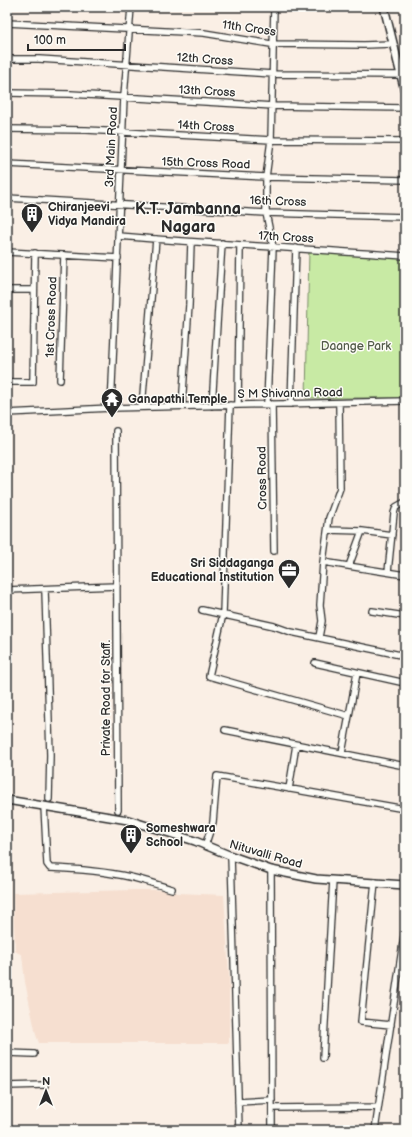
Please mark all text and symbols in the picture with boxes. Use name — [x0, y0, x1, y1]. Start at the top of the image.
street label: 11th Cross — [221, 17, 277, 40]
scale bar — [28, 26, 125, 52]
text: 100 m — [34, 33, 66, 48]
street label: 12th Cross — [176, 50, 234, 69]
street label: 13th Cross — [178, 83, 236, 100]
street label: 3rd Main Road — [102, 106, 121, 188]
street label: 14th Cross — [177, 118, 235, 135]
street label: 15th Cross Road — [161, 154, 251, 173]
street label: 16th Cross — [249, 193, 307, 210]
place label: Chiranjeevi Vidya Mandira — [48, 200, 126, 229]
district label: K.T. Jambanna Nagara — [135, 200, 241, 237]
building icon: Chiranjeevi Vidya Mandira — [19, 201, 45, 234]
street label: 17th Cross — [258, 229, 314, 246]
street label: 1st Cross Road — [43, 276, 60, 358]
park label: Daange Park — [321, 339, 391, 354]
street label: S M Shivanna Road — [237, 385, 343, 402]
temple icon: Ganapathi Temple — [99, 386, 125, 419]
place label: Ganapathi Temple — [128, 392, 227, 407]
street label: Cross Road — [254, 446, 271, 510]
place label: Sri Siddaganga Educational Institution — [151, 556, 274, 585]
office icon: Sri Siddaganga Educational Institution — [276, 557, 302, 590]
street label: Private Road for Staff. — [99, 640, 114, 756]
place label: Someshwara School — [146, 821, 216, 850]
building icon: Someshwara School — [118, 822, 144, 855]
street label: Nituvalli Road — [228, 837, 304, 872]
north arrow — [26, 1071, 66, 1111]
text: N — [42, 1075, 50, 1088]

